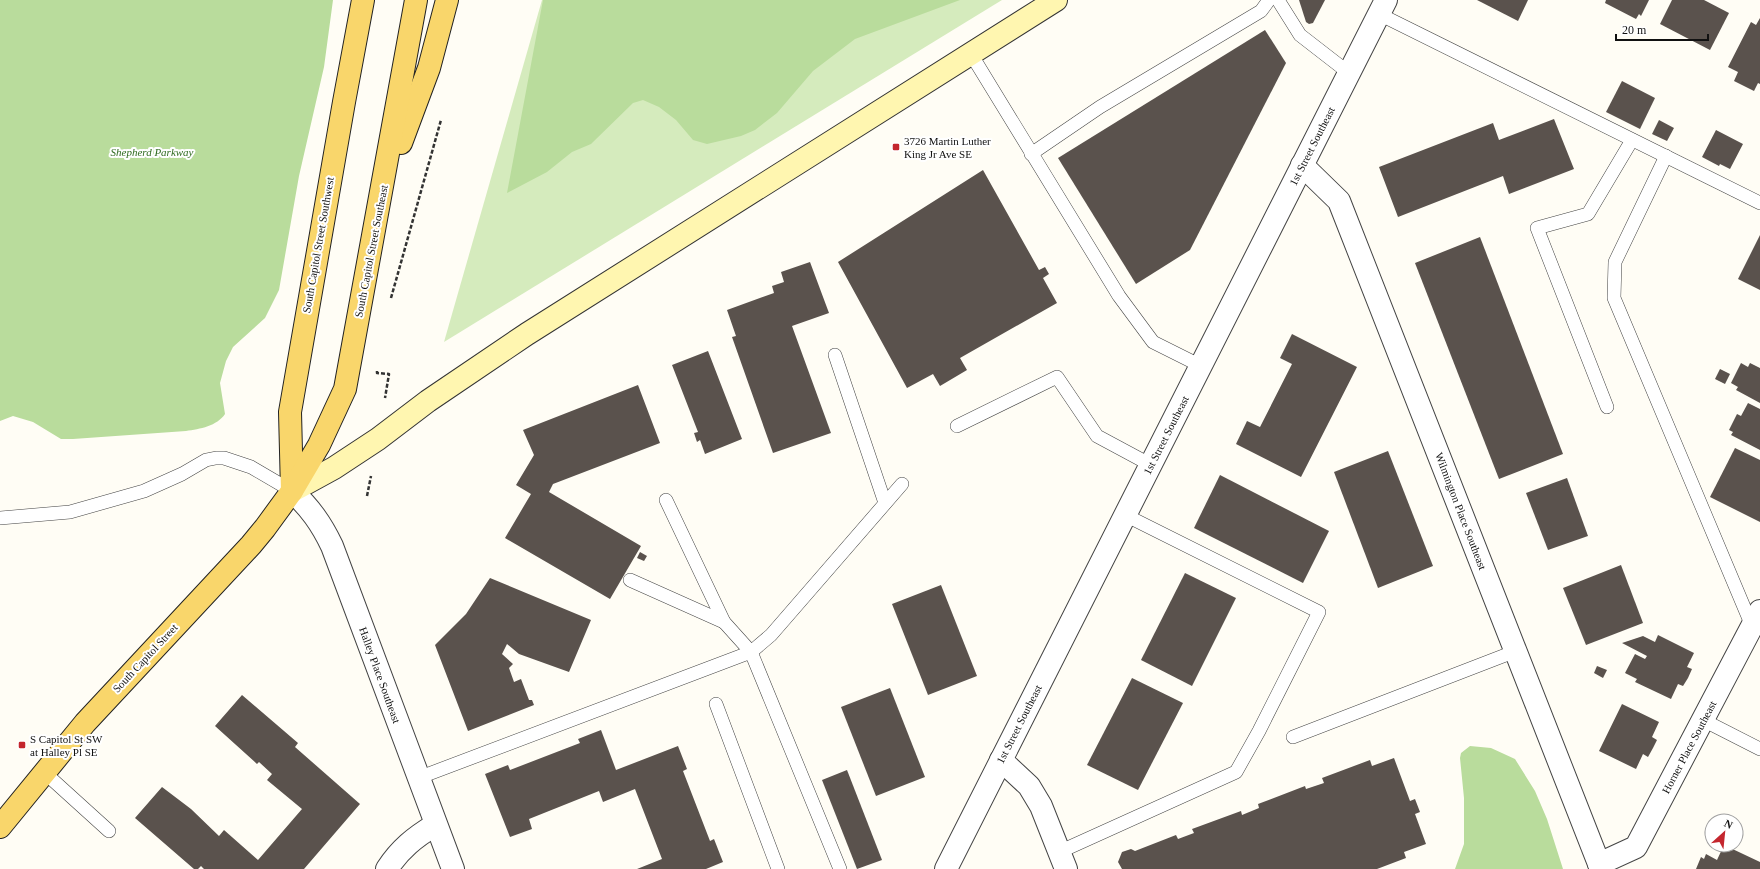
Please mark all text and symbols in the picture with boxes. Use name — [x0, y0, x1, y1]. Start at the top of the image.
scale bar — [1616, 16, 1708, 42]
text: 20 m — [1622, 23, 1647, 37]
street label: 1st Street Southeast — [1287, 105, 1337, 187]
place label: 3726 Martin Luther King Jr Ave SE — [904, 135, 991, 160]
marker: 3726 Martin Luther King Jr Ave SE — [891, 142, 901, 152]
park label: Shepherd Parkway — [111, 146, 194, 158]
street label: South Capitol Street Southwest — [300, 176, 336, 314]
street label: South Capitol Street Southeast — [352, 184, 390, 318]
street label: 1st Street Southeast — [1141, 394, 1191, 476]
street label: Wilmington Place Southeast — [1433, 451, 1489, 571]
street label: South Capitol Street — [110, 621, 180, 695]
street label: Halley Place Southeast — [357, 625, 403, 725]
street label: 1st Street Southeast — [994, 683, 1044, 765]
street label: Horner Place Southeast — [1659, 699, 1719, 795]
place label: S Capitol St SW at Halley Pl SE — [30, 733, 103, 758]
marker: S Capitol St SW at Halley Pl SE — [17, 740, 27, 750]
north arrow — [1704, 813, 1744, 853]
text: N — [1722, 817, 1735, 831]

